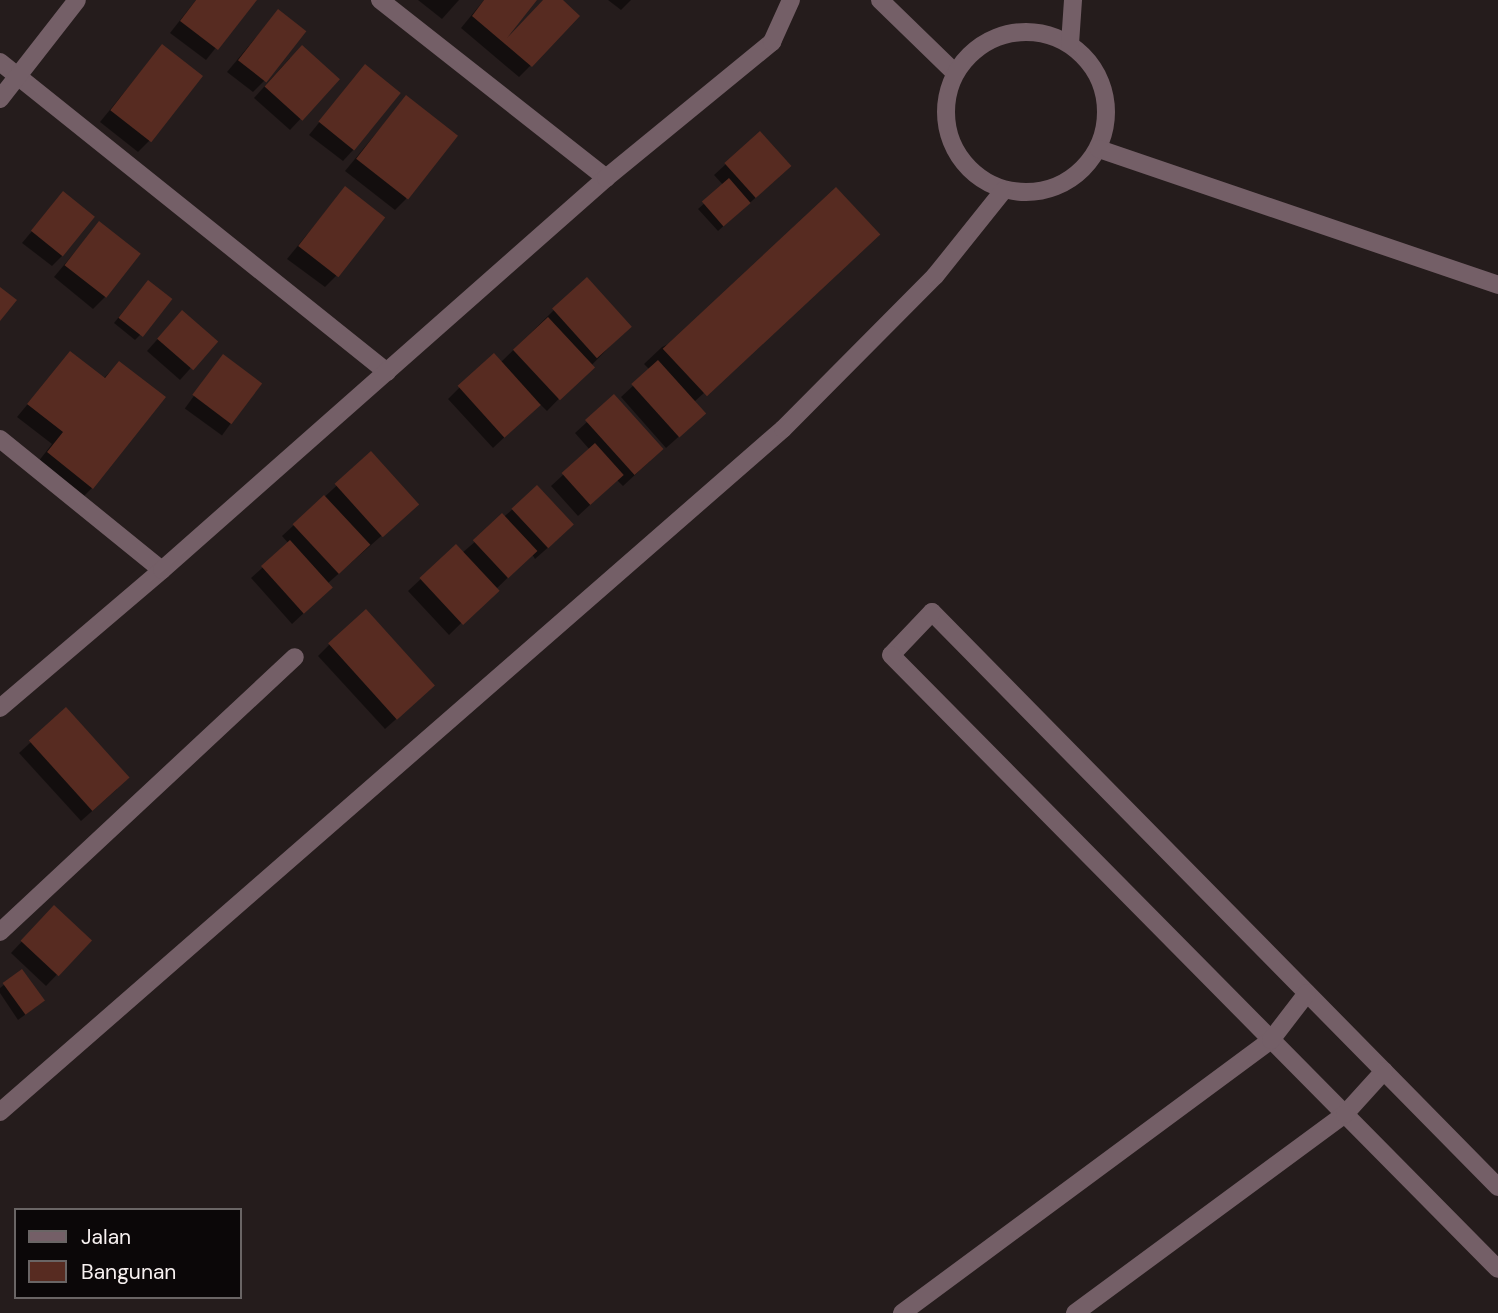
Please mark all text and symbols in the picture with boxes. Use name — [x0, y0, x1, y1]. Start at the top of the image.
legend — [14, 1208, 242, 1299]
text: Jalan — [81, 1223, 131, 1251]
text: Bangunan — [81, 1258, 176, 1286]

